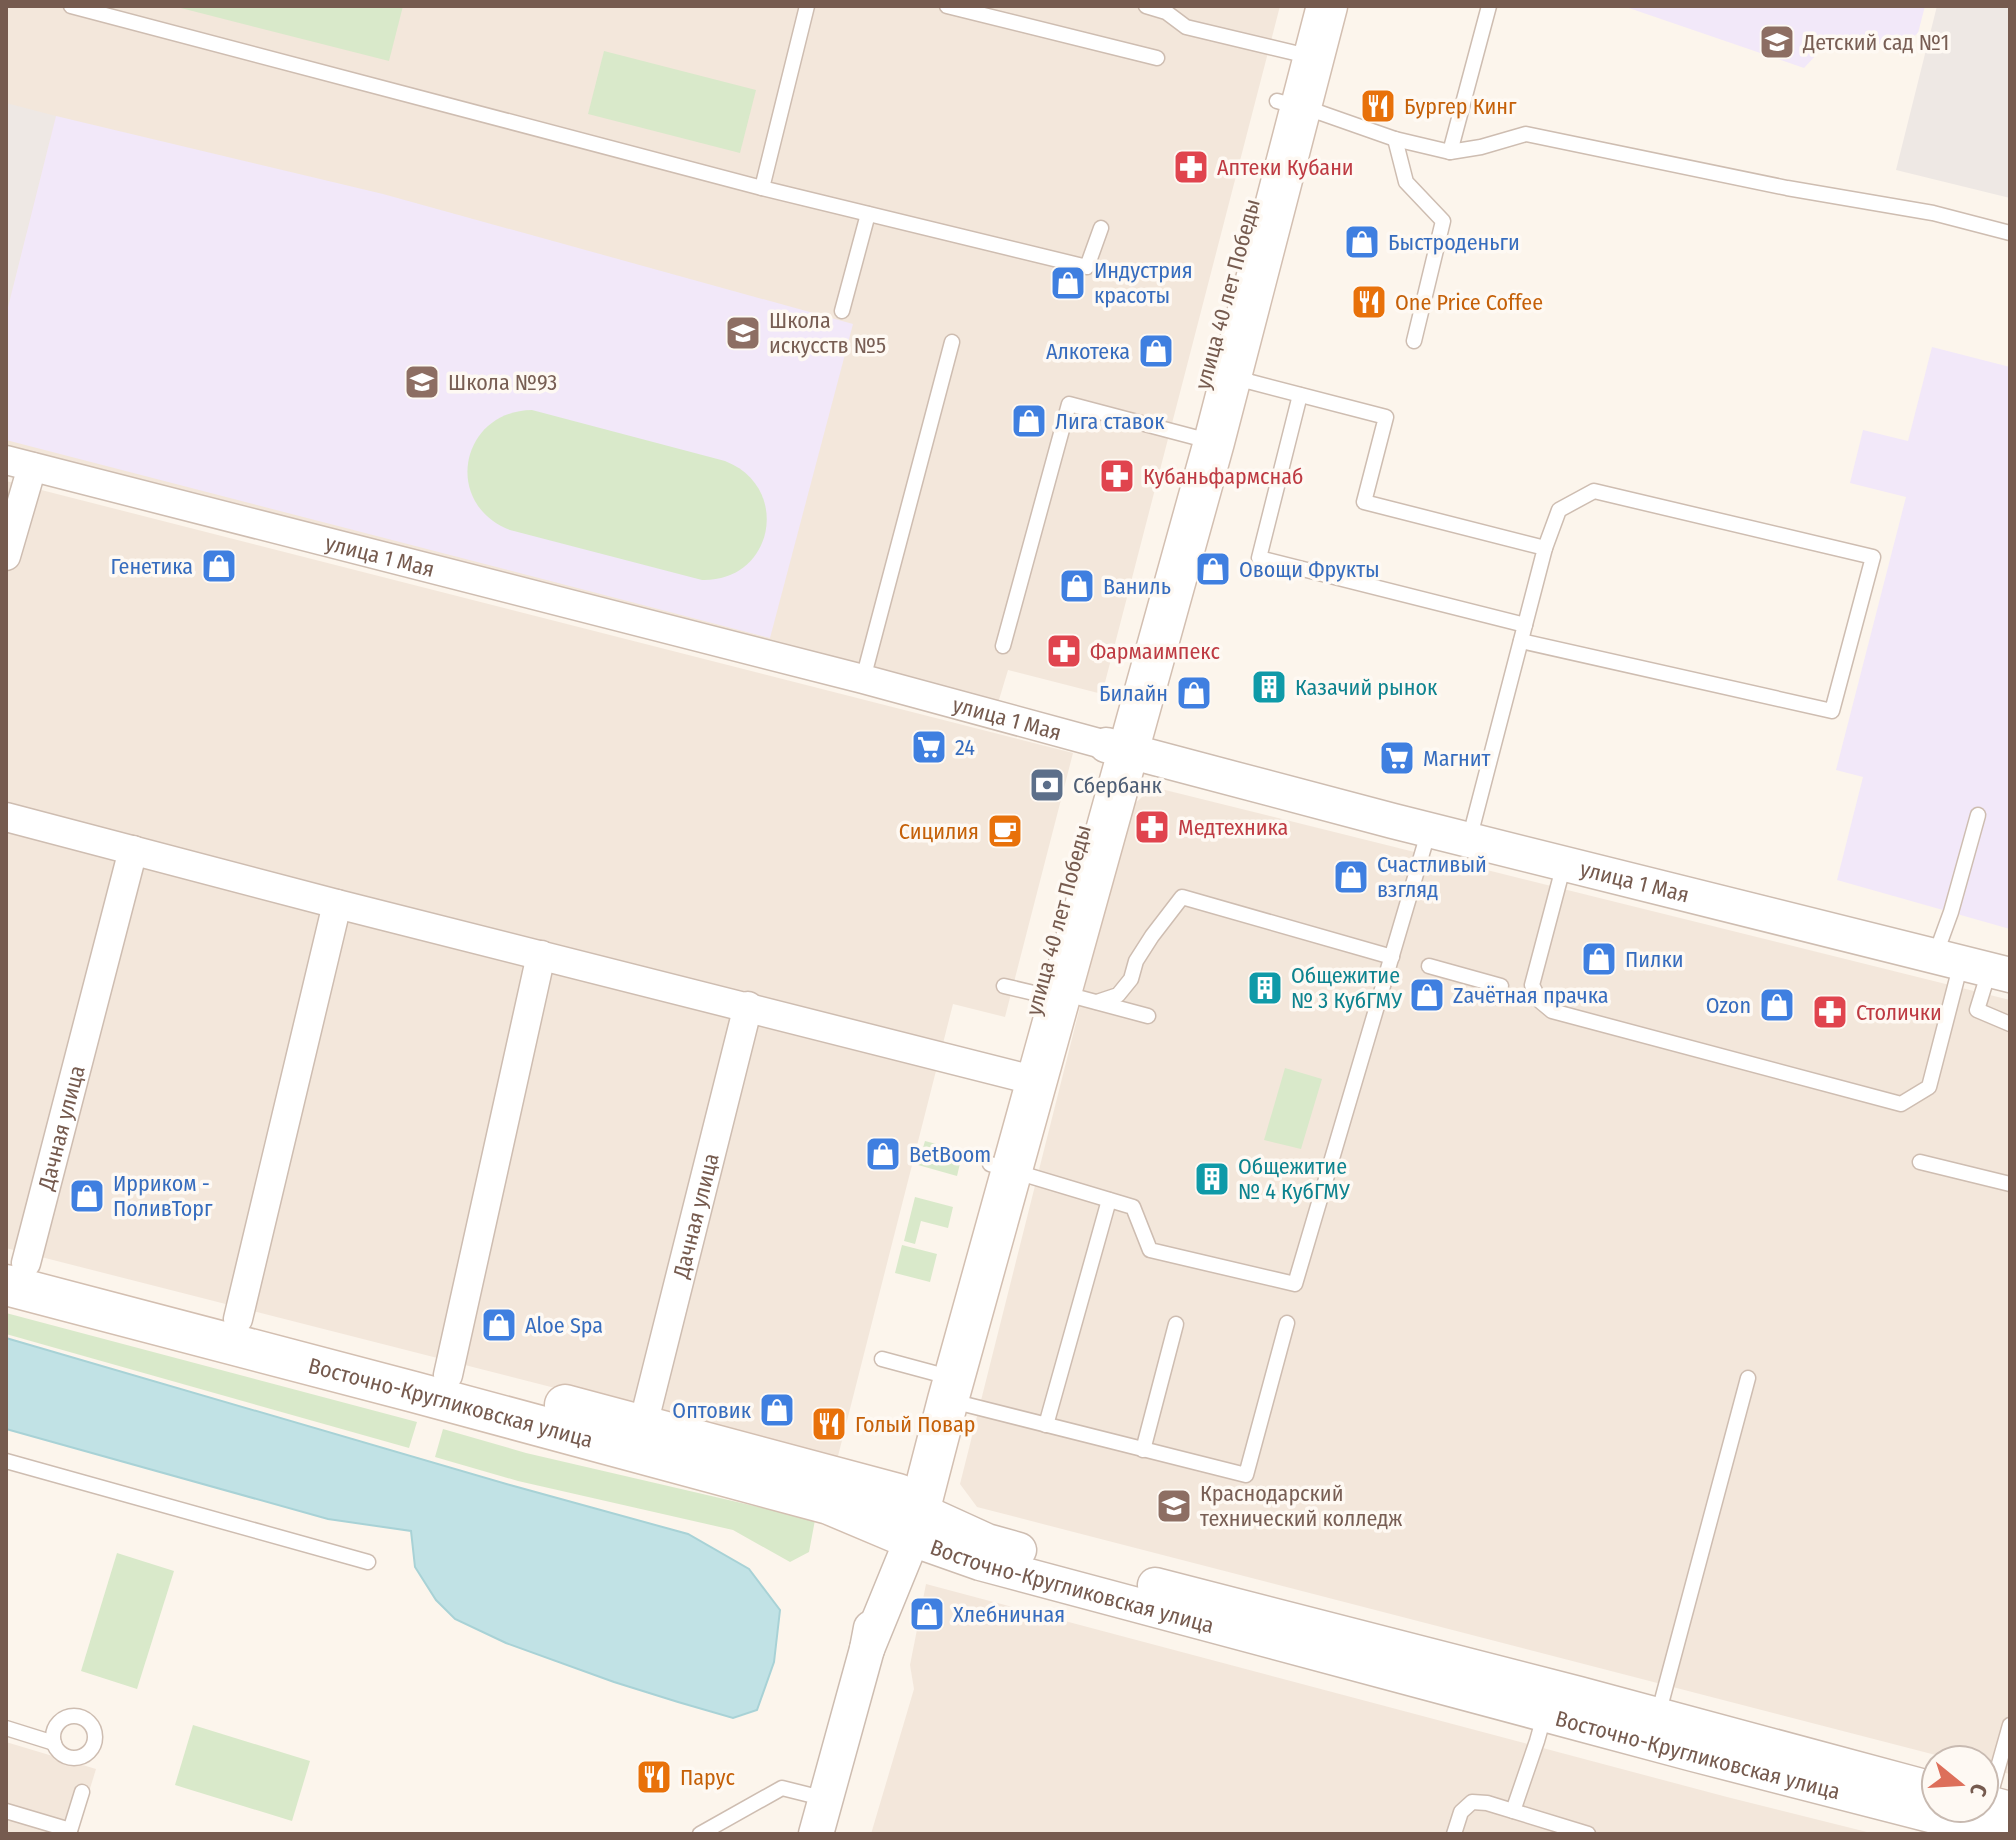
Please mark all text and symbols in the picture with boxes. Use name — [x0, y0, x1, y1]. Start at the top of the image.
school or university icon: Детский сад №1 — [1758, 23, 1796, 61]
place label: Детский сад №1 — [1802, 29, 1949, 56]
restaurant icon: Бургер Кинг — [1359, 87, 1397, 125]
place label: Бургер Кинг — [1404, 93, 1517, 120]
pharmacy icon: Аптеки Кубани — [1172, 148, 1210, 186]
place label: Аптеки Кубани — [1217, 154, 1354, 181]
street label: улица 40 лет Победы — [1189, 196, 1266, 392]
shop icon: Быстроденьги — [1343, 223, 1381, 261]
place label: Быстроденьги — [1388, 229, 1520, 256]
place label: Индустрия красоты — [1094, 257, 1193, 309]
shop icon: Индустрия красоты — [1049, 264, 1087, 302]
restaurant icon: One Price Coffee — [1350, 283, 1388, 321]
place label: One Price Coffee — [1395, 289, 1543, 316]
place label: Школа искусств №5 — [769, 307, 886, 359]
school or university icon: Школа искусств №5 — [724, 314, 762, 352]
shop icon: Алкотека — [1137, 332, 1175, 370]
place label: Алкотека — [1046, 338, 1130, 365]
school or university icon: Школа №93 — [403, 363, 441, 401]
place label: Школа №93 — [448, 369, 557, 396]
shop icon: Лига ставок — [1010, 402, 1048, 440]
place label: Лига ставок — [1055, 408, 1165, 435]
pharmacy icon: Кубаньфармснаб — [1098, 457, 1136, 495]
place label: Кубаньфармснаб — [1143, 463, 1303, 490]
street label: улица 1 Мая — [323, 529, 437, 583]
shop icon: Генетика — [200, 547, 238, 585]
shop icon: Овощи Фрукты — [1194, 550, 1232, 588]
place label: Генетика — [111, 553, 193, 580]
place label: Овощи Фрукты — [1239, 556, 1380, 583]
shop icon: Ваниль — [1058, 567, 1096, 605]
place label: Ваниль — [1103, 573, 1171, 600]
pharmacy icon: Фармаимпекс — [1045, 632, 1083, 670]
place label: Фармаимпекс — [1090, 638, 1220, 665]
building icon: Казачий рынок — [1250, 668, 1288, 706]
shop icon: Билайн — [1175, 674, 1213, 712]
place label: Казачий рынок — [1295, 674, 1438, 701]
place label: Билайн — [1099, 680, 1168, 707]
street label: улица 1 Мая — [950, 691, 1064, 746]
supermarket icon: 24 — [910, 728, 948, 766]
place label: 24 — [955, 734, 975, 761]
supermarket icon: Магнит — [1378, 739, 1416, 777]
place label: Магнит — [1423, 745, 1490, 772]
bank icon: Сбербанк — [1028, 766, 1066, 804]
place label: Сбербанк — [1073, 772, 1163, 799]
pharmacy icon: Медтехника — [1133, 808, 1171, 846]
cafe icon: Сицилия — [986, 812, 1024, 850]
place label: Медтехника — [1178, 814, 1288, 841]
place label: Сицилия — [899, 818, 979, 845]
street label: улица 40 лет Победы — [1020, 822, 1097, 1018]
place label: Счастливый взгляд — [1377, 851, 1487, 903]
street label: улица 1 Мая — [1577, 855, 1692, 908]
shop icon: Счастливый взгляд — [1332, 858, 1370, 896]
shop icon: Пилки — [1580, 940, 1618, 978]
place label: Пилки — [1625, 946, 1684, 973]
place label: Общежитие № 3 КубГМУ — [1291, 962, 1402, 1014]
building icon: Общежитие № 3 КубГМУ — [1246, 969, 1284, 1007]
shop icon: Zачётная прачка — [1408, 976, 1446, 1014]
place label: Zачётная прачка — [1453, 982, 1609, 1009]
shop icon: Ozon — [1758, 986, 1796, 1024]
place label: Ozon — [1706, 992, 1751, 1019]
pharmacy icon: Столички — [1811, 993, 1849, 1031]
place label: Столички — [1856, 999, 1942, 1026]
street label: Дачная улица — [32, 1062, 91, 1194]
shop icon: BetBoom — [864, 1135, 902, 1173]
place label: BetBoom — [909, 1141, 991, 1168]
street label: Дачная улица — [667, 1150, 725, 1282]
place label: Общежитие № 4 КубГМУ — [1238, 1153, 1350, 1205]
building icon: Общежитие № 4 КубГМУ — [1193, 1160, 1231, 1198]
place label: Ирриком - ПоливТорг — [113, 1170, 213, 1222]
shop icon: Ирриком - ПоливТорг — [68, 1177, 106, 1215]
shop icon: Aloe Spa — [480, 1306, 518, 1344]
place label: Aloe Spa — [525, 1312, 603, 1339]
street label: Восточно-Кругликовская улица — [306, 1352, 596, 1454]
shop icon: Оптовик — [758, 1391, 796, 1429]
place label: Оптовик — [672, 1397, 752, 1424]
restaurant icon: Голый Повар — [810, 1405, 848, 1443]
place label: Голый Повар — [855, 1411, 975, 1438]
place label: Краснодарский технический колледж — [1200, 1480, 1402, 1532]
school or university icon: Краснодарский технический колледж — [1155, 1487, 1193, 1525]
street label: Восточно-Кругликовская улица — [927, 1534, 1217, 1639]
shop icon: Хлебничная — [908, 1595, 946, 1633]
place label: Хлебничная — [953, 1601, 1065, 1628]
street label: Восточно-Кругликовская улица — [1552, 1705, 1843, 1805]
north arrow — [1920, 1744, 2000, 1824]
restaurant icon: Парус — [635, 1758, 673, 1796]
place label: Парус — [680, 1764, 735, 1791]
text: С — [1964, 1780, 1993, 1800]

